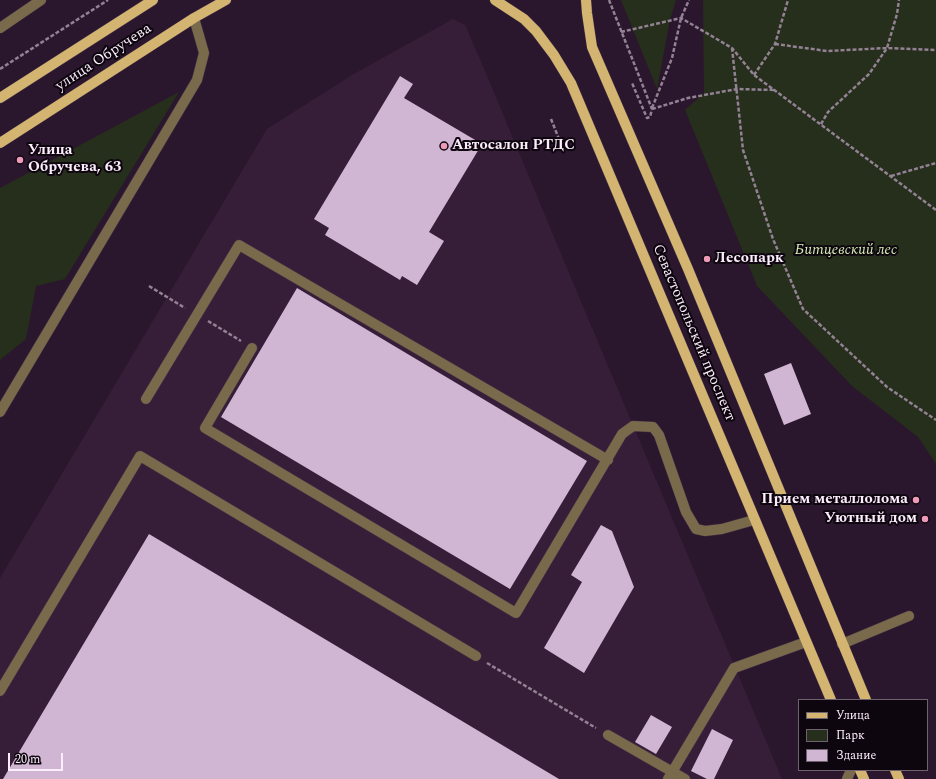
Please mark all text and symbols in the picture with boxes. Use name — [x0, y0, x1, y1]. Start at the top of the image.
street label: улица Обручева — [53, 20, 155, 96]
place label: Автосалон РТДС — [452, 137, 575, 155]
marker: Автосалон РТДС — [439, 141, 449, 151]
place label: Улица Обручева, 63 — [28, 142, 121, 177]
marker: Улица Обручева, 63 — [15, 155, 25, 165]
street label: Севастопольский проспект — [648, 242, 738, 424]
park label: Битцевский лес — [795, 242, 897, 260]
place label: Лесопарк — [715, 250, 784, 268]
marker: Лесопарк — [702, 254, 712, 264]
place label: Прием металлолома — [761, 491, 908, 509]
marker: Прием металлолома — [911, 495, 921, 505]
place label: Уютный дом — [825, 510, 917, 528]
marker: Уютный дом — [920, 514, 930, 524]
legend — [798, 699, 928, 771]
text: Улица — [836, 706, 870, 725]
text: Парк — [836, 726, 865, 745]
scale bar — [10, 745, 65, 771]
text: Здание — [836, 746, 876, 765]
text: 20 m — [15, 750, 40, 769]

